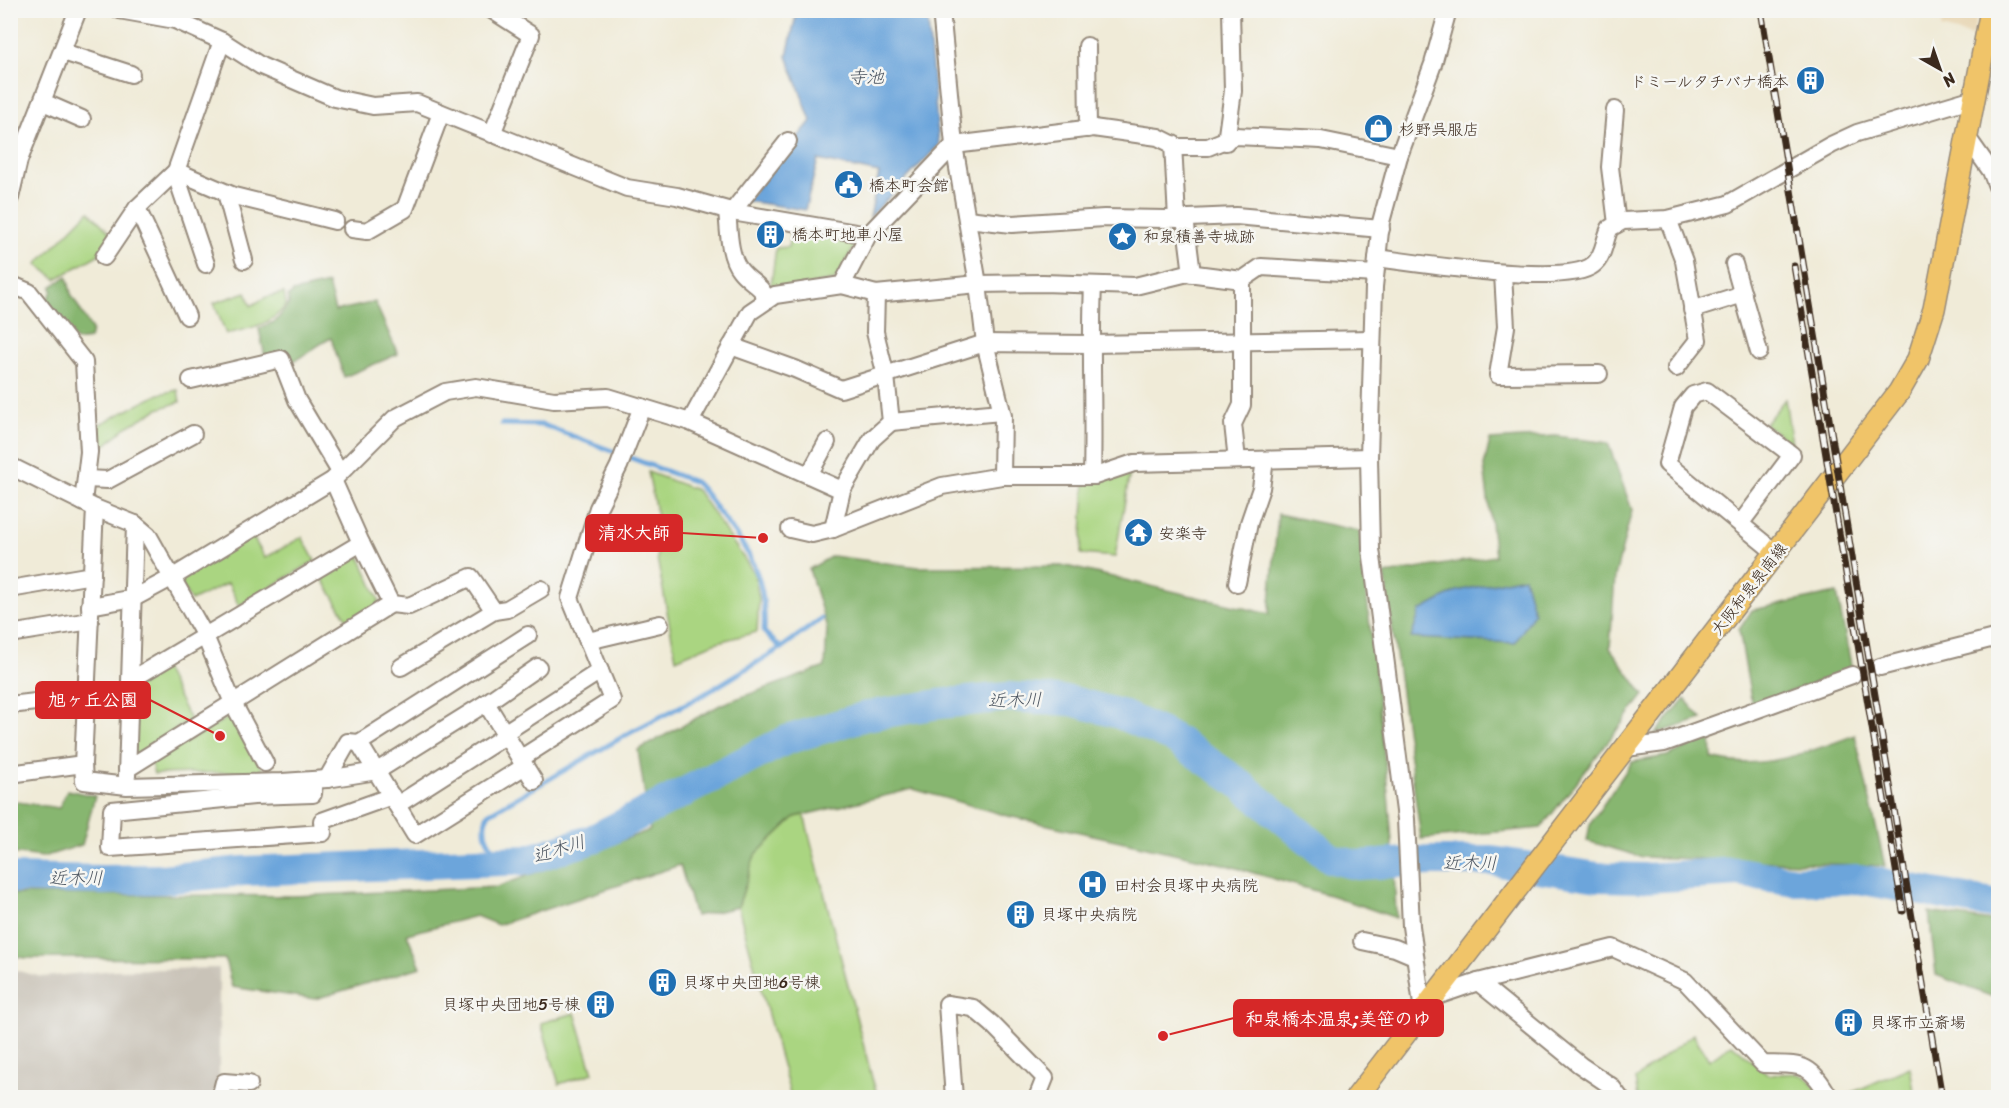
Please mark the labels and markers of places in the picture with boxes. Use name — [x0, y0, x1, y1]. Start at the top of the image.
building icon: ドミールタチバナ橋本 — [1794, 65, 1826, 97]
place label: ドミールタチバナ橋本 — [1630, 67, 1789, 96]
shop icon: 杉野呉服店 — [1362, 113, 1394, 145]
place label: 杉野呉服店 — [1399, 115, 1479, 144]
public building icon: 橋本町会館 — [832, 169, 864, 201]
place label: 橋本町会館 — [869, 171, 949, 200]
building icon: 橋本町地車小屋 — [755, 218, 787, 250]
place label: 橋本町地車小屋 — [792, 220, 904, 249]
place icon: 和泉積善寺城跡 — [1106, 220, 1138, 252]
place label: 和泉積善寺城跡 — [1143, 222, 1255, 251]
callout: 清水大師 — [586, 515, 682, 551]
temple icon: 安楽寺 — [1122, 517, 1154, 549]
place label: 安楽寺 — [1159, 519, 1207, 548]
callout: 旭ヶ丘公園 — [36, 682, 150, 718]
hospital icon: 田村会貝塚中央病院 — [1077, 869, 1109, 901]
place label: 田村会貝塚中央病院 — [1114, 871, 1258, 900]
building icon: 貝塚中央病院 — [1004, 898, 1036, 930]
place label: 貝塚中央病院 — [1041, 900, 1137, 929]
building icon: 貝塚中央団地6号棟 — [646, 966, 678, 998]
place label: 貝塚中央団地6号棟 — [683, 968, 820, 997]
building icon: 貝塚中央団地5号棟 — [585, 988, 617, 1020]
place label: 貝塚中央団地5号棟 — [442, 990, 580, 1019]
callout: 和泉橋本温泉;美笹のゆ — [1234, 1000, 1443, 1036]
building icon: 貝塚市立斎場 — [1833, 1006, 1865, 1038]
place label: 貝塚市立斎場 — [1870, 1008, 1966, 1037]

